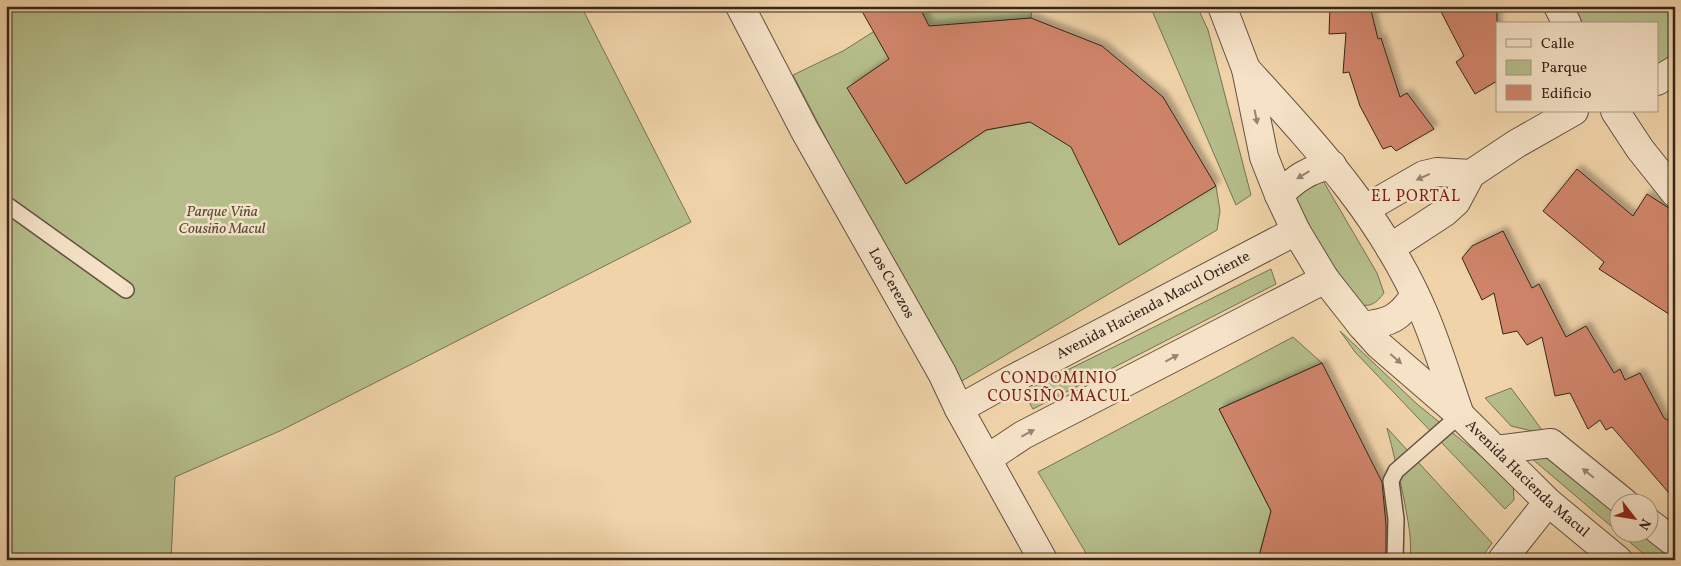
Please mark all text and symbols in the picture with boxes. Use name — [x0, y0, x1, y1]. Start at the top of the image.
legend — [1496, 22, 1658, 112]
text: Calle — [1541, 34, 1574, 55]
text: Parque — [1541, 58, 1587, 79]
text: Edificio — [1541, 84, 1592, 105]
one-way arrow — [1252, 109, 1260, 124]
one-way arrow — [1296, 171, 1309, 180]
one-way arrow — [1415, 173, 1430, 181]
district label: EL PORTAL — [1371, 186, 1461, 208]
park label: Parque Viña Cousiño Macul — [178, 202, 266, 240]
street label: Los Cerezos — [863, 244, 920, 323]
street label: Avenida Hacienda Macul Oriente — [1052, 246, 1254, 365]
one-way arrow — [1165, 354, 1179, 362]
one-way arrow — [1389, 354, 1402, 365]
district label: CONDOMINIO COUSIÑO MACUL — [988, 368, 1130, 408]
street label: Avenida Hacienda Macul — [1460, 415, 1594, 542]
one-way arrow — [1021, 429, 1035, 437]
one-way arrow — [1582, 467, 1595, 478]
north arrow — [1608, 494, 1658, 544]
text: N — [1633, 515, 1655, 533]

